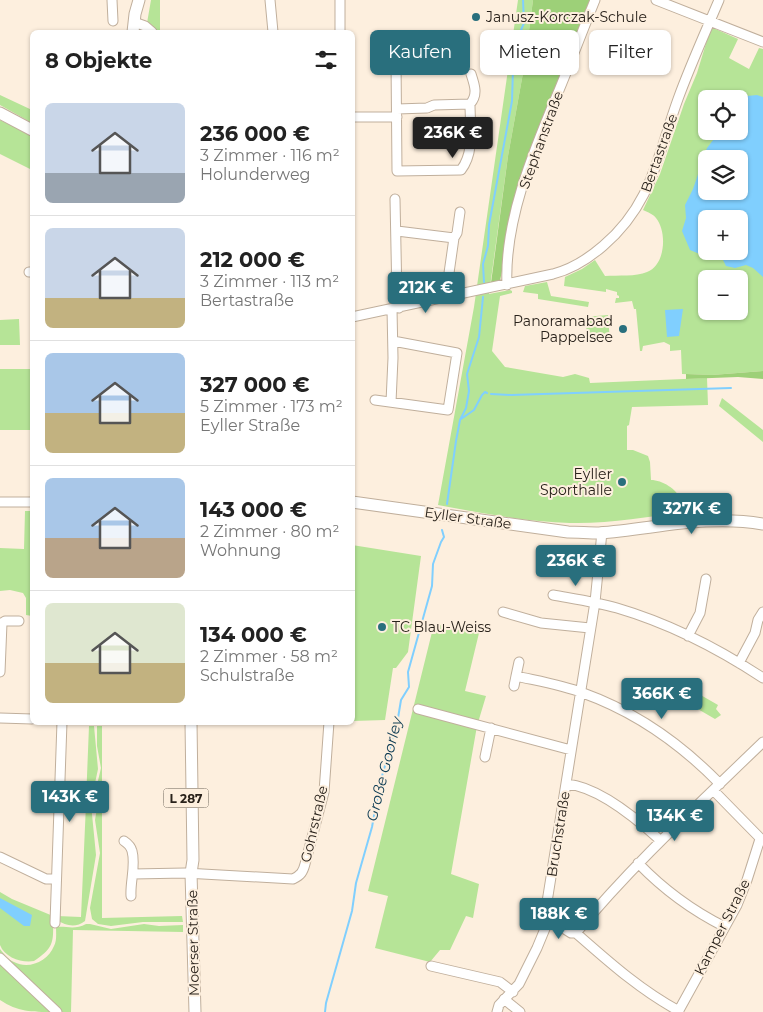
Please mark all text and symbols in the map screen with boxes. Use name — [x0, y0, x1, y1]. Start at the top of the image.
place label: Janusz-Korczak-Schule — [485, 8, 647, 26]
marker: Janusz-Korczak-Schule — [470, 11, 482, 23]
chip: Kaufen — [370, 30, 470, 75]
chip: Mieten — [480, 30, 579, 75]
chip: Filter — [589, 30, 671, 75]
icon: filters — [312, 46, 340, 74]
text: 8 Objekte — [45, 48, 152, 73]
street label: Stephanstraße — [515, 89, 567, 191]
map controls — [698, 90, 748, 320]
button: locate — [698, 90, 748, 140]
street label: Bertastraße — [636, 111, 682, 195]
pin: 236K € — [412, 116, 494, 159]
text: 236 000 € — [200, 121, 310, 146]
icon: home — [85, 123, 145, 183]
text: 236K € — [424, 123, 482, 142]
text: 3 Zimmer · 116 m² — [200, 146, 340, 165]
button: layers — [698, 150, 748, 200]
text: Holunderweg — [200, 165, 311, 184]
button: + — [698, 210, 748, 260]
text: 212 000 € — [200, 247, 305, 272]
icon: home — [85, 248, 145, 308]
button: − — [698, 270, 748, 320]
text: 3 Zimmer · 113 m² — [200, 272, 339, 291]
pin: 212K € — [385, 272, 467, 314]
text: 212K € — [399, 278, 453, 297]
text: Bertastraße — [200, 291, 294, 310]
place label: Panoramabad Pappelsee — [513, 312, 613, 346]
marker: Panoramabad Pappelsee — [617, 323, 629, 335]
text: 327 000 € — [200, 372, 309, 397]
icon: home — [85, 373, 145, 433]
text: 5 Zimmer · 173 m² — [200, 397, 343, 416]
text: Eyller Straße — [200, 416, 300, 435]
place label: Eyller Sporthalle — [540, 465, 612, 499]
marker: Eyller Sporthalle — [616, 476, 628, 488]
pin: 327K € — [651, 492, 733, 535]
text: 143 000 € — [200, 497, 307, 522]
icon: home — [85, 498, 145, 558]
text: 327K € — [663, 499, 721, 518]
street label: Eyller Straße — [423, 503, 513, 533]
text: 2 Zimmer · 80 m² — [200, 522, 339, 541]
text: Wohnung — [200, 541, 281, 560]
pin: 236K € — [535, 544, 617, 587]
text: 236K € — [547, 551, 605, 570]
place label: TC Blau-Weiss — [392, 618, 491, 636]
marker: TC Blau-Weiss — [376, 621, 388, 633]
text: 134 000 € — [200, 622, 307, 647]
icon: home — [85, 623, 145, 683]
text: 2 Zimmer · 58 m² — [200, 647, 338, 666]
text: Schulstraße — [200, 666, 294, 685]
pin: 366K € — [621, 678, 703, 720]
text: 366K € — [632, 684, 692, 703]
water label: Große Goorley — [362, 714, 406, 823]
pin: 143K € — [29, 780, 111, 823]
street label: Gohrstraße — [296, 784, 332, 864]
text: 143K € — [42, 787, 98, 806]
road number: L 287 — [164, 788, 208, 808]
street label: Bruchstraße — [542, 790, 574, 878]
pin: 134K € — [634, 800, 716, 842]
text: 134K € — [647, 806, 703, 825]
street label: Kamper Straße — [690, 876, 754, 978]
street label: Moerser Straße — [183, 890, 203, 996]
pin: 188K € — [518, 898, 600, 940]
text: 188K € — [531, 904, 587, 923]

